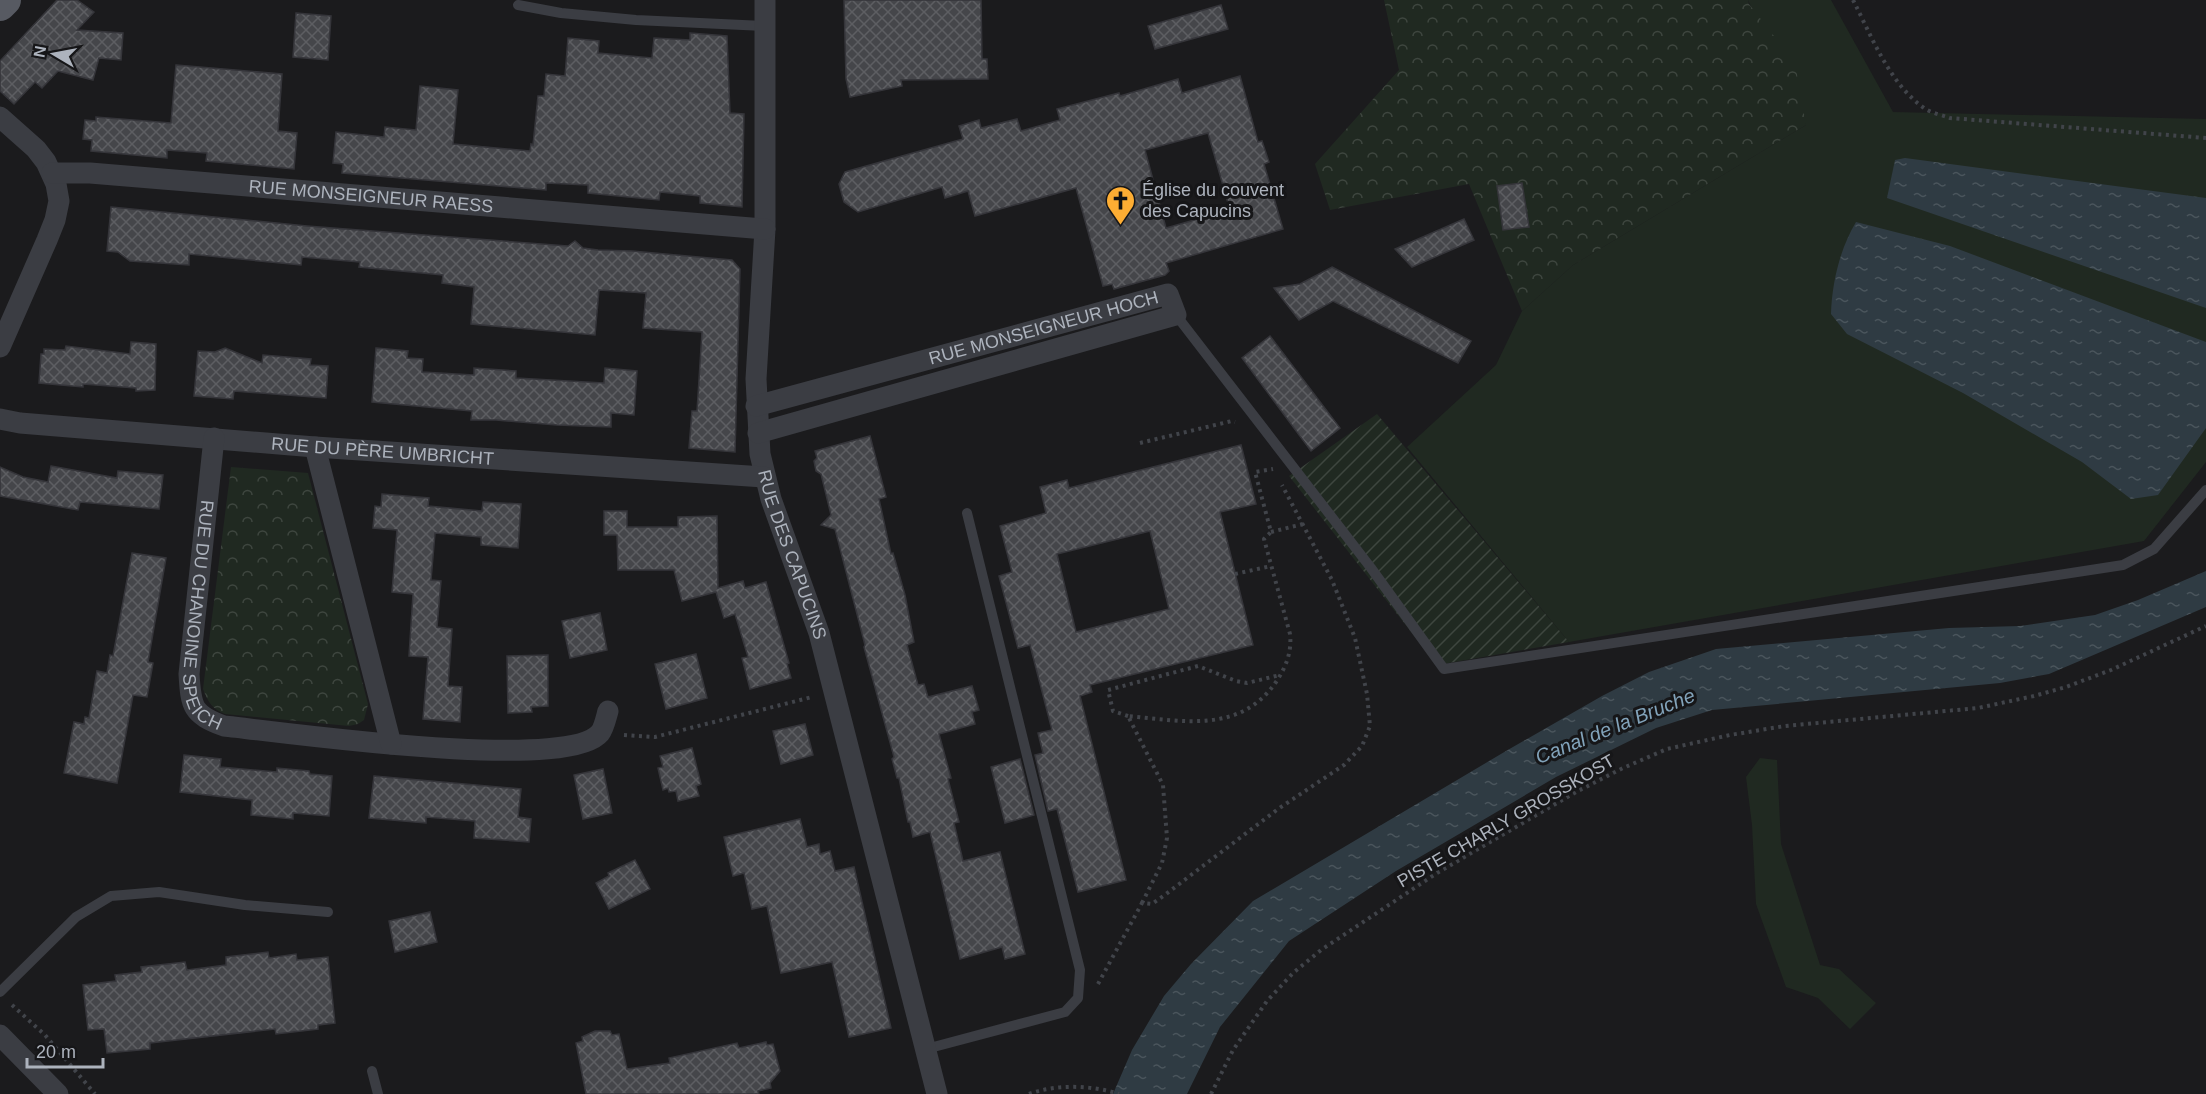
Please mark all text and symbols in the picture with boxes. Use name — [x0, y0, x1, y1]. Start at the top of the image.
north arrow — [24, 24, 84, 84]
text: N — [30, 44, 49, 59]
street label: RUE MONSEIGNEUR RAESS — [248, 176, 494, 216]
place label: Église du couvent des Capucins — [1142, 180, 1284, 221]
church icon: Église du couvent des Capucins — [1105, 184, 1137, 226]
street label: RUE MONSEIGNEUR HOCH — [927, 287, 1161, 369]
street label: RUE DU PÈRE UMBRICHT — [270, 433, 494, 469]
street label: RUE DES CAPUCINS — [754, 468, 830, 641]
street label: RUE DU CHANOINE SPEICH — [179, 499, 225, 734]
water label: Canal de la Bruche — [1532, 684, 1698, 768]
street label: PISTE CHARLY GROSSKOST — [1394, 750, 1618, 892]
scale bar — [27, 1031, 104, 1069]
text: 20 m — [36, 1042, 76, 1062]

